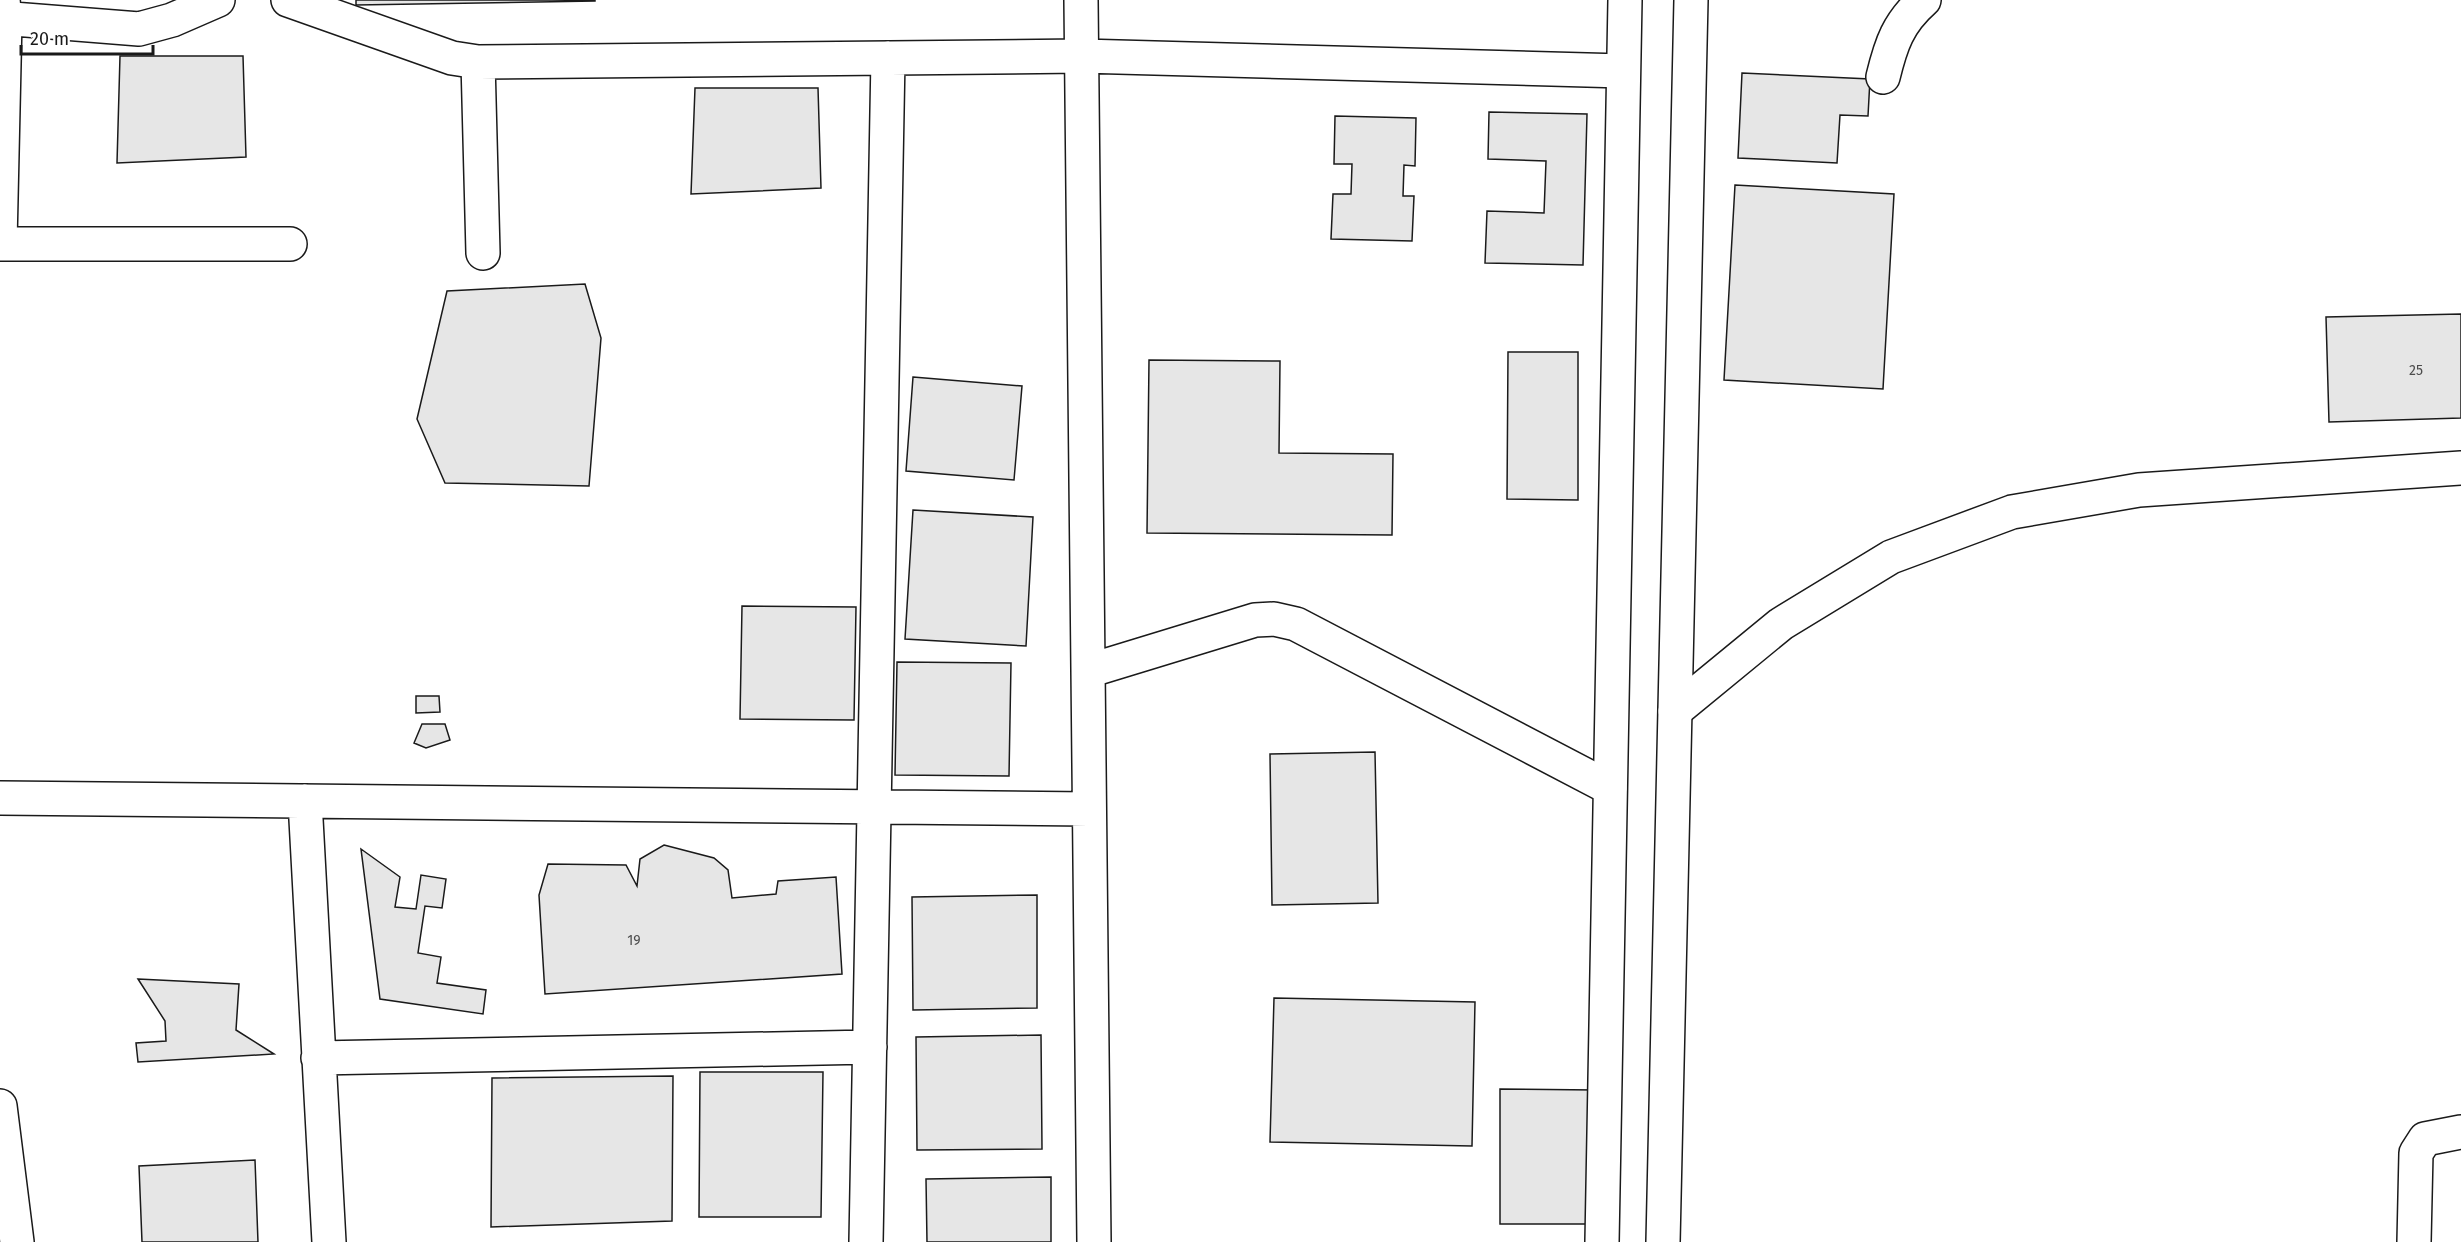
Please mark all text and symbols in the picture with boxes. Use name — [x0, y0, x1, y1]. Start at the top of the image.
scale bar — [21, 18, 153, 56]
text: 20 m — [30, 28, 69, 50]
house number: 25 — [2409, 362, 2423, 379]
house number: 19 — [627, 932, 641, 949]

